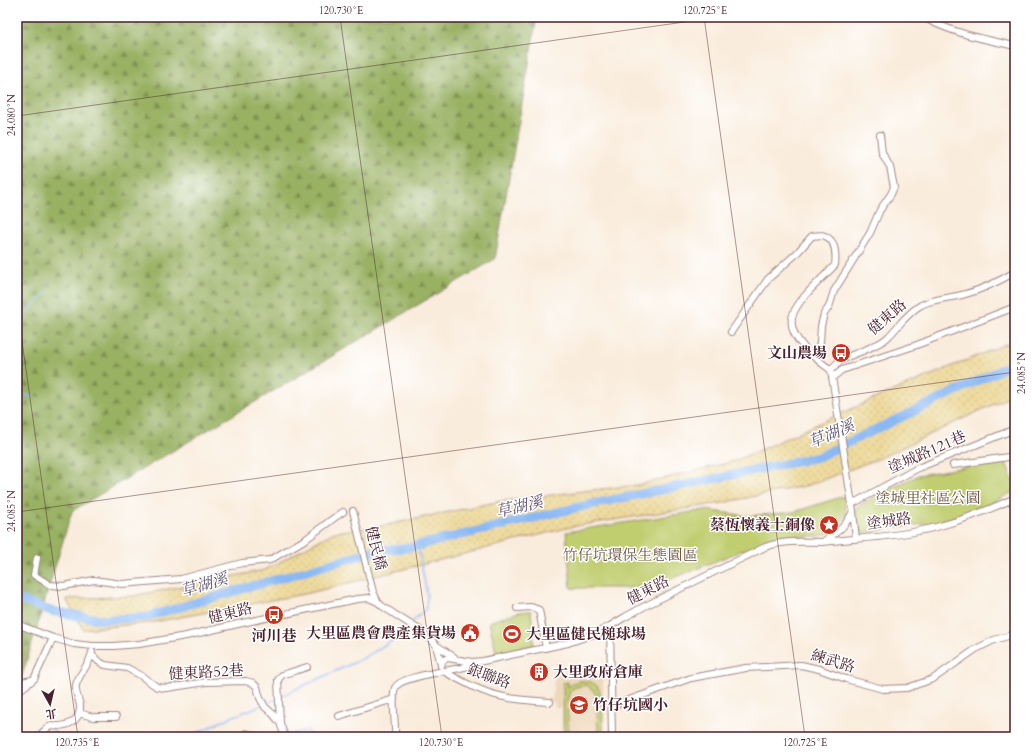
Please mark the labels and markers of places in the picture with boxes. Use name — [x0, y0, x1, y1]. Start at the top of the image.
bus stop icon: 文山農場 — [830, 342, 852, 364]
place label: 文山農場 — [767, 343, 827, 363]
place icon: 蔡恆懷義士銅像 — [818, 514, 840, 536]
place label: 蔡恆懷義士銅像 — [710, 515, 815, 535]
bus stop icon: 河川巷 — [263, 604, 285, 626]
public building icon: 大里區農會農產集貨場 — [459, 622, 481, 644]
place label: 大里區農會農產集貨場 — [306, 623, 456, 643]
sports icon: 大里區健民槌球場 — [501, 623, 523, 645]
place label: 大里區健民槌球場 — [526, 624, 646, 644]
place label: 河川巷 — [251, 626, 297, 646]
building icon: 大里政府倉庫 — [528, 661, 550, 683]
place label: 大里政府倉庫 — [553, 662, 643, 682]
school or university icon: 竹仔坑國小 — [568, 694, 590, 716]
place label: 竹仔坑國小 — [593, 695, 668, 715]

